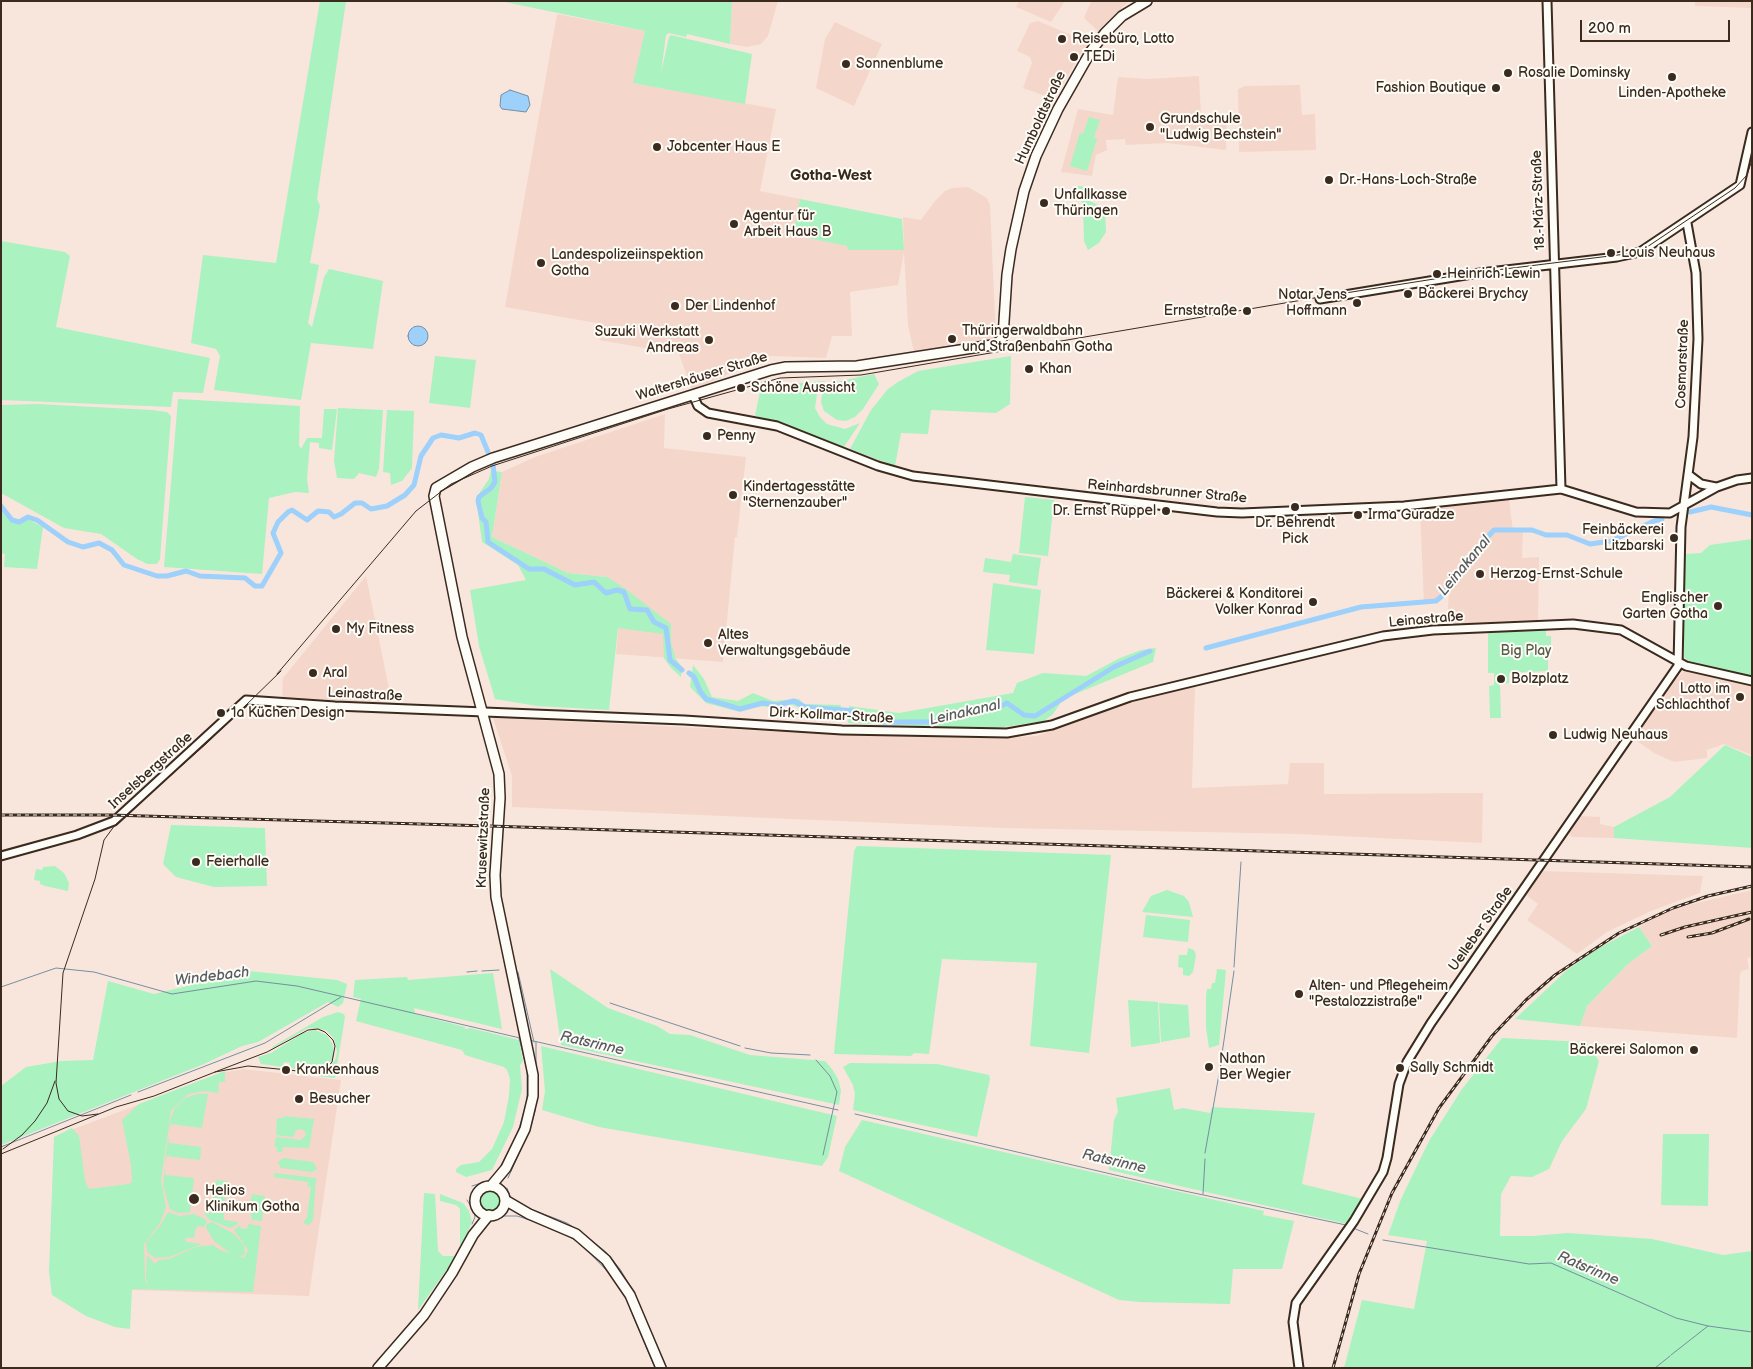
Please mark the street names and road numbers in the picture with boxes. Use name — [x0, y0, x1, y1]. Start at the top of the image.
street label: Humboldtstraße — [1012, 69, 1070, 167]
street label: 18.-März-Straße — [1529, 150, 1549, 250]
street label: Cosmarstraße — [1673, 319, 1693, 409]
street label: Waltershäuser Straße — [634, 349, 770, 405]
street label: Reinhardsbrunner Straße — [1087, 477, 1247, 507]
street label: Leinastraße — [1388, 608, 1464, 632]
street label: Leinastraße — [327, 685, 403, 705]
street label: Dirk-Kollmar-Straße — [768, 704, 894, 728]
street label: Inselsbergstraße — [106, 729, 196, 813]
street label: Krusewitzstraße — [474, 787, 494, 889]
street label: Uelleber Straße — [1446, 883, 1516, 975]

